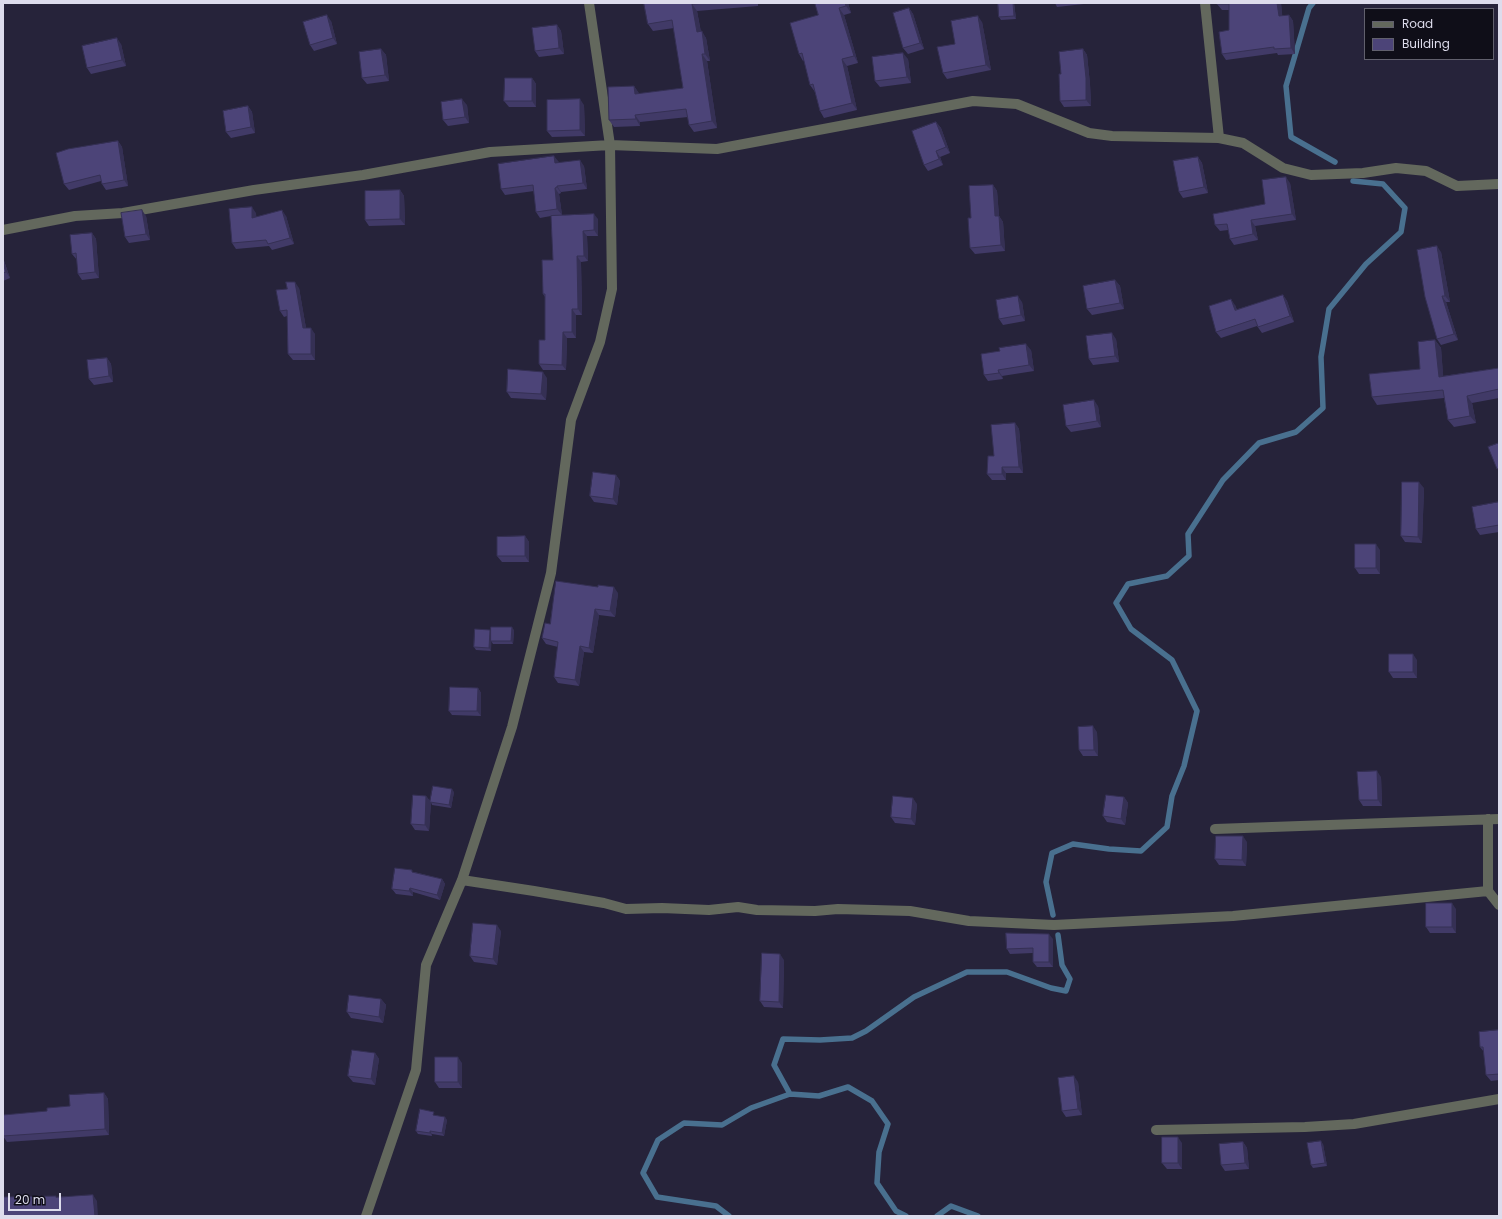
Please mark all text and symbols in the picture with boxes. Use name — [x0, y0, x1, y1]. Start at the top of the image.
legend — [1364, 8, 1494, 60]
text: Road — [1402, 15, 1433, 32]
text: Building — [1402, 35, 1450, 52]
scale bar — [10, 1185, 63, 1211]
text: 20 m — [15, 1191, 45, 1208]

